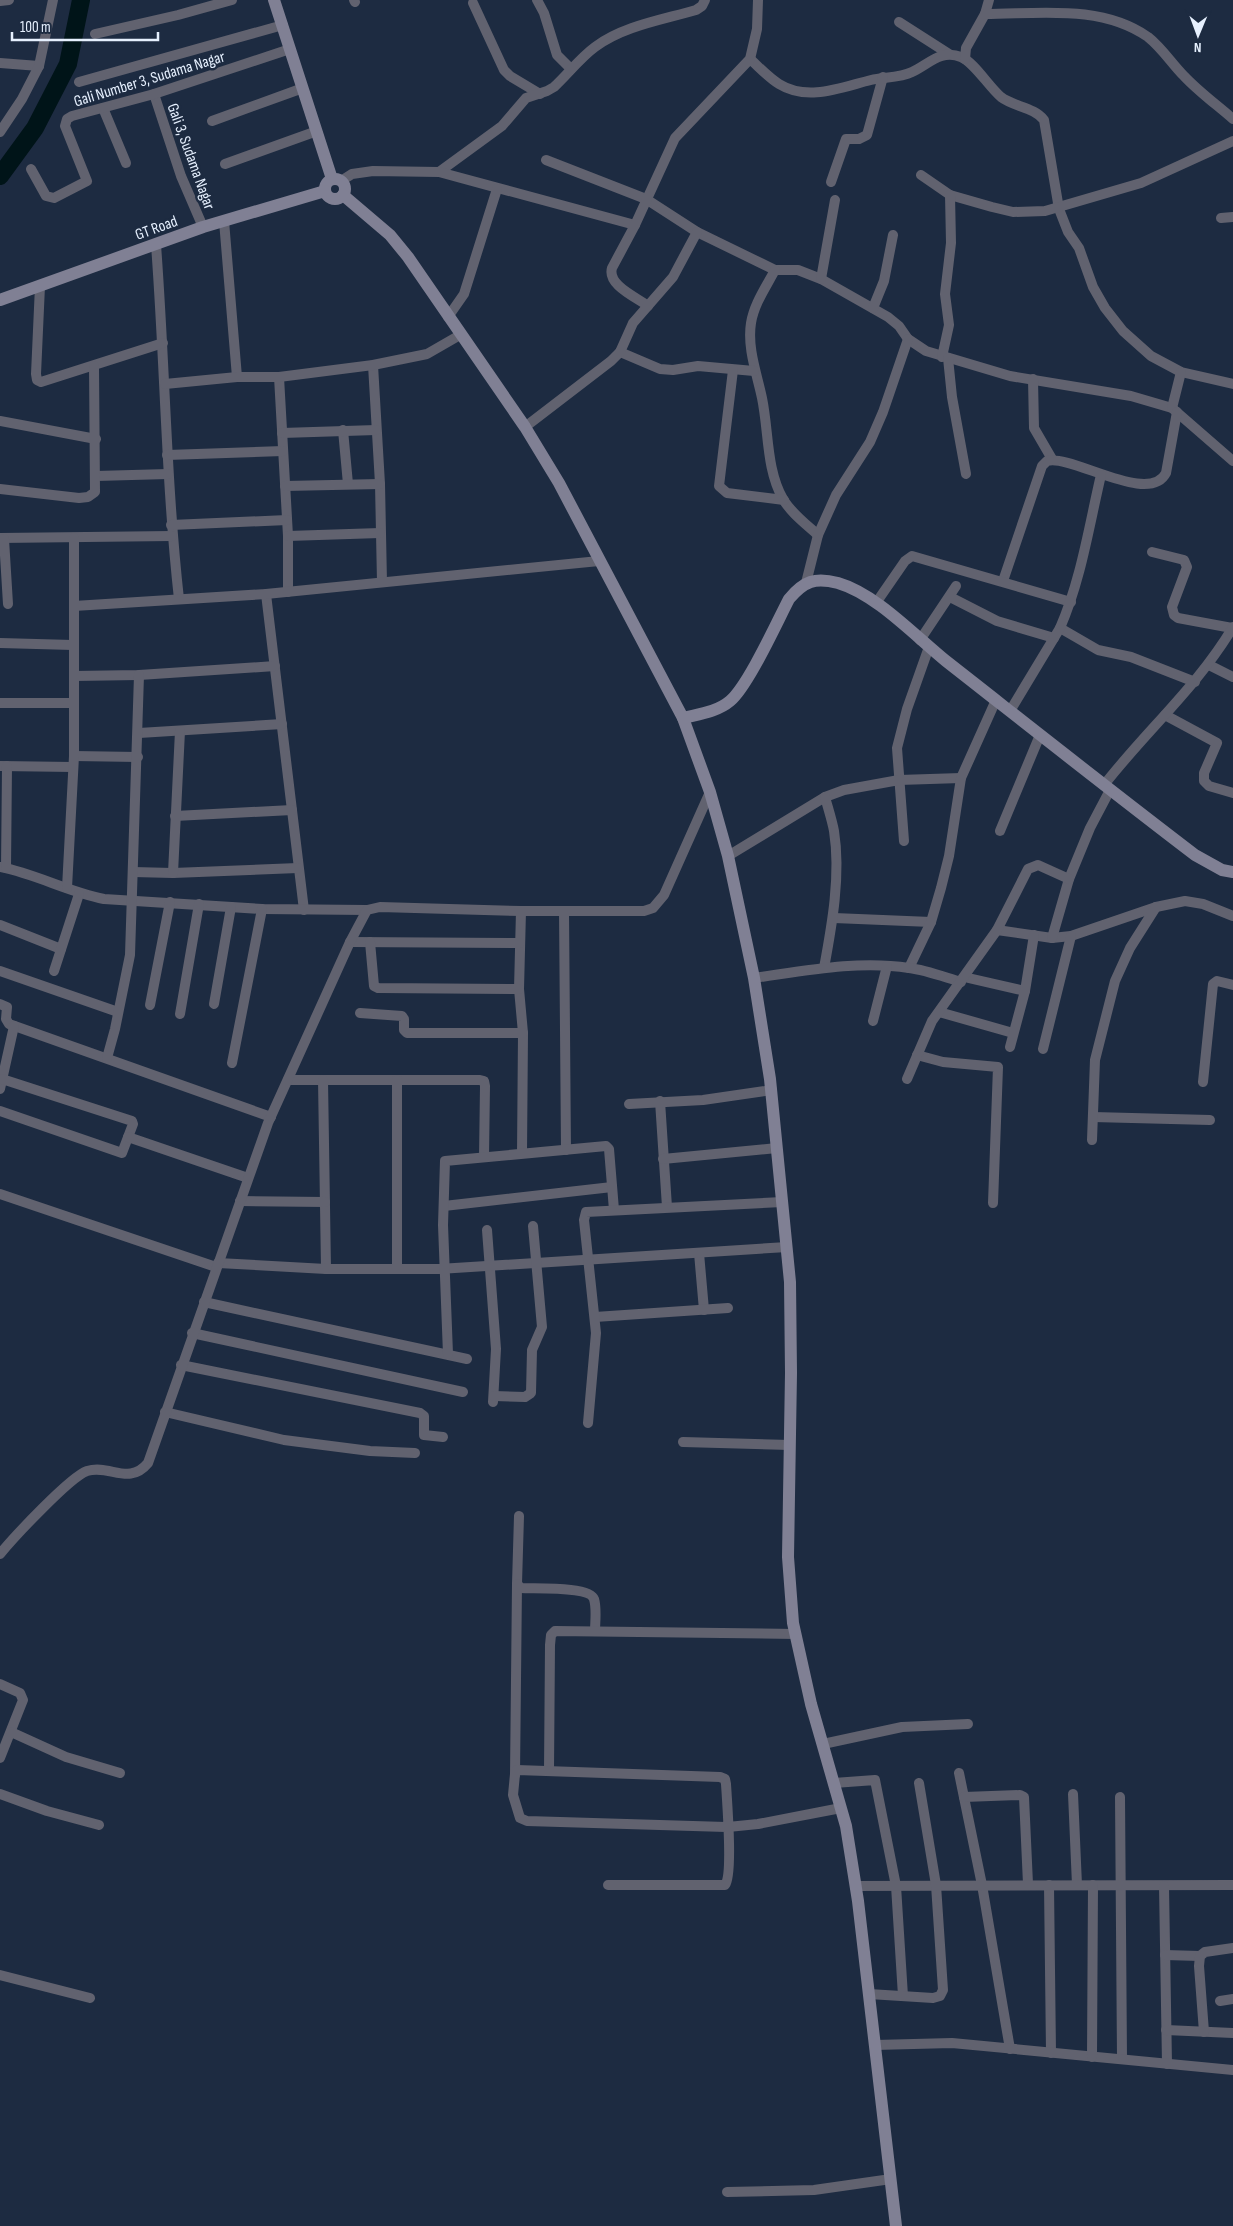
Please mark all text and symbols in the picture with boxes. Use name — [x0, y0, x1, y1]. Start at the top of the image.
scale bar — [12, 10, 159, 42]
north arrow — [1173, 10, 1223, 60]
text: 100 m — [20, 18, 51, 37]
text: N — [1194, 39, 1202, 56]
street label: Gali Number 3, Sudama Nagar — [72, 47, 228, 111]
street label: Gali 3, Sudama Nagar — [163, 101, 219, 213]
street label: GT Road — [133, 212, 180, 245]

